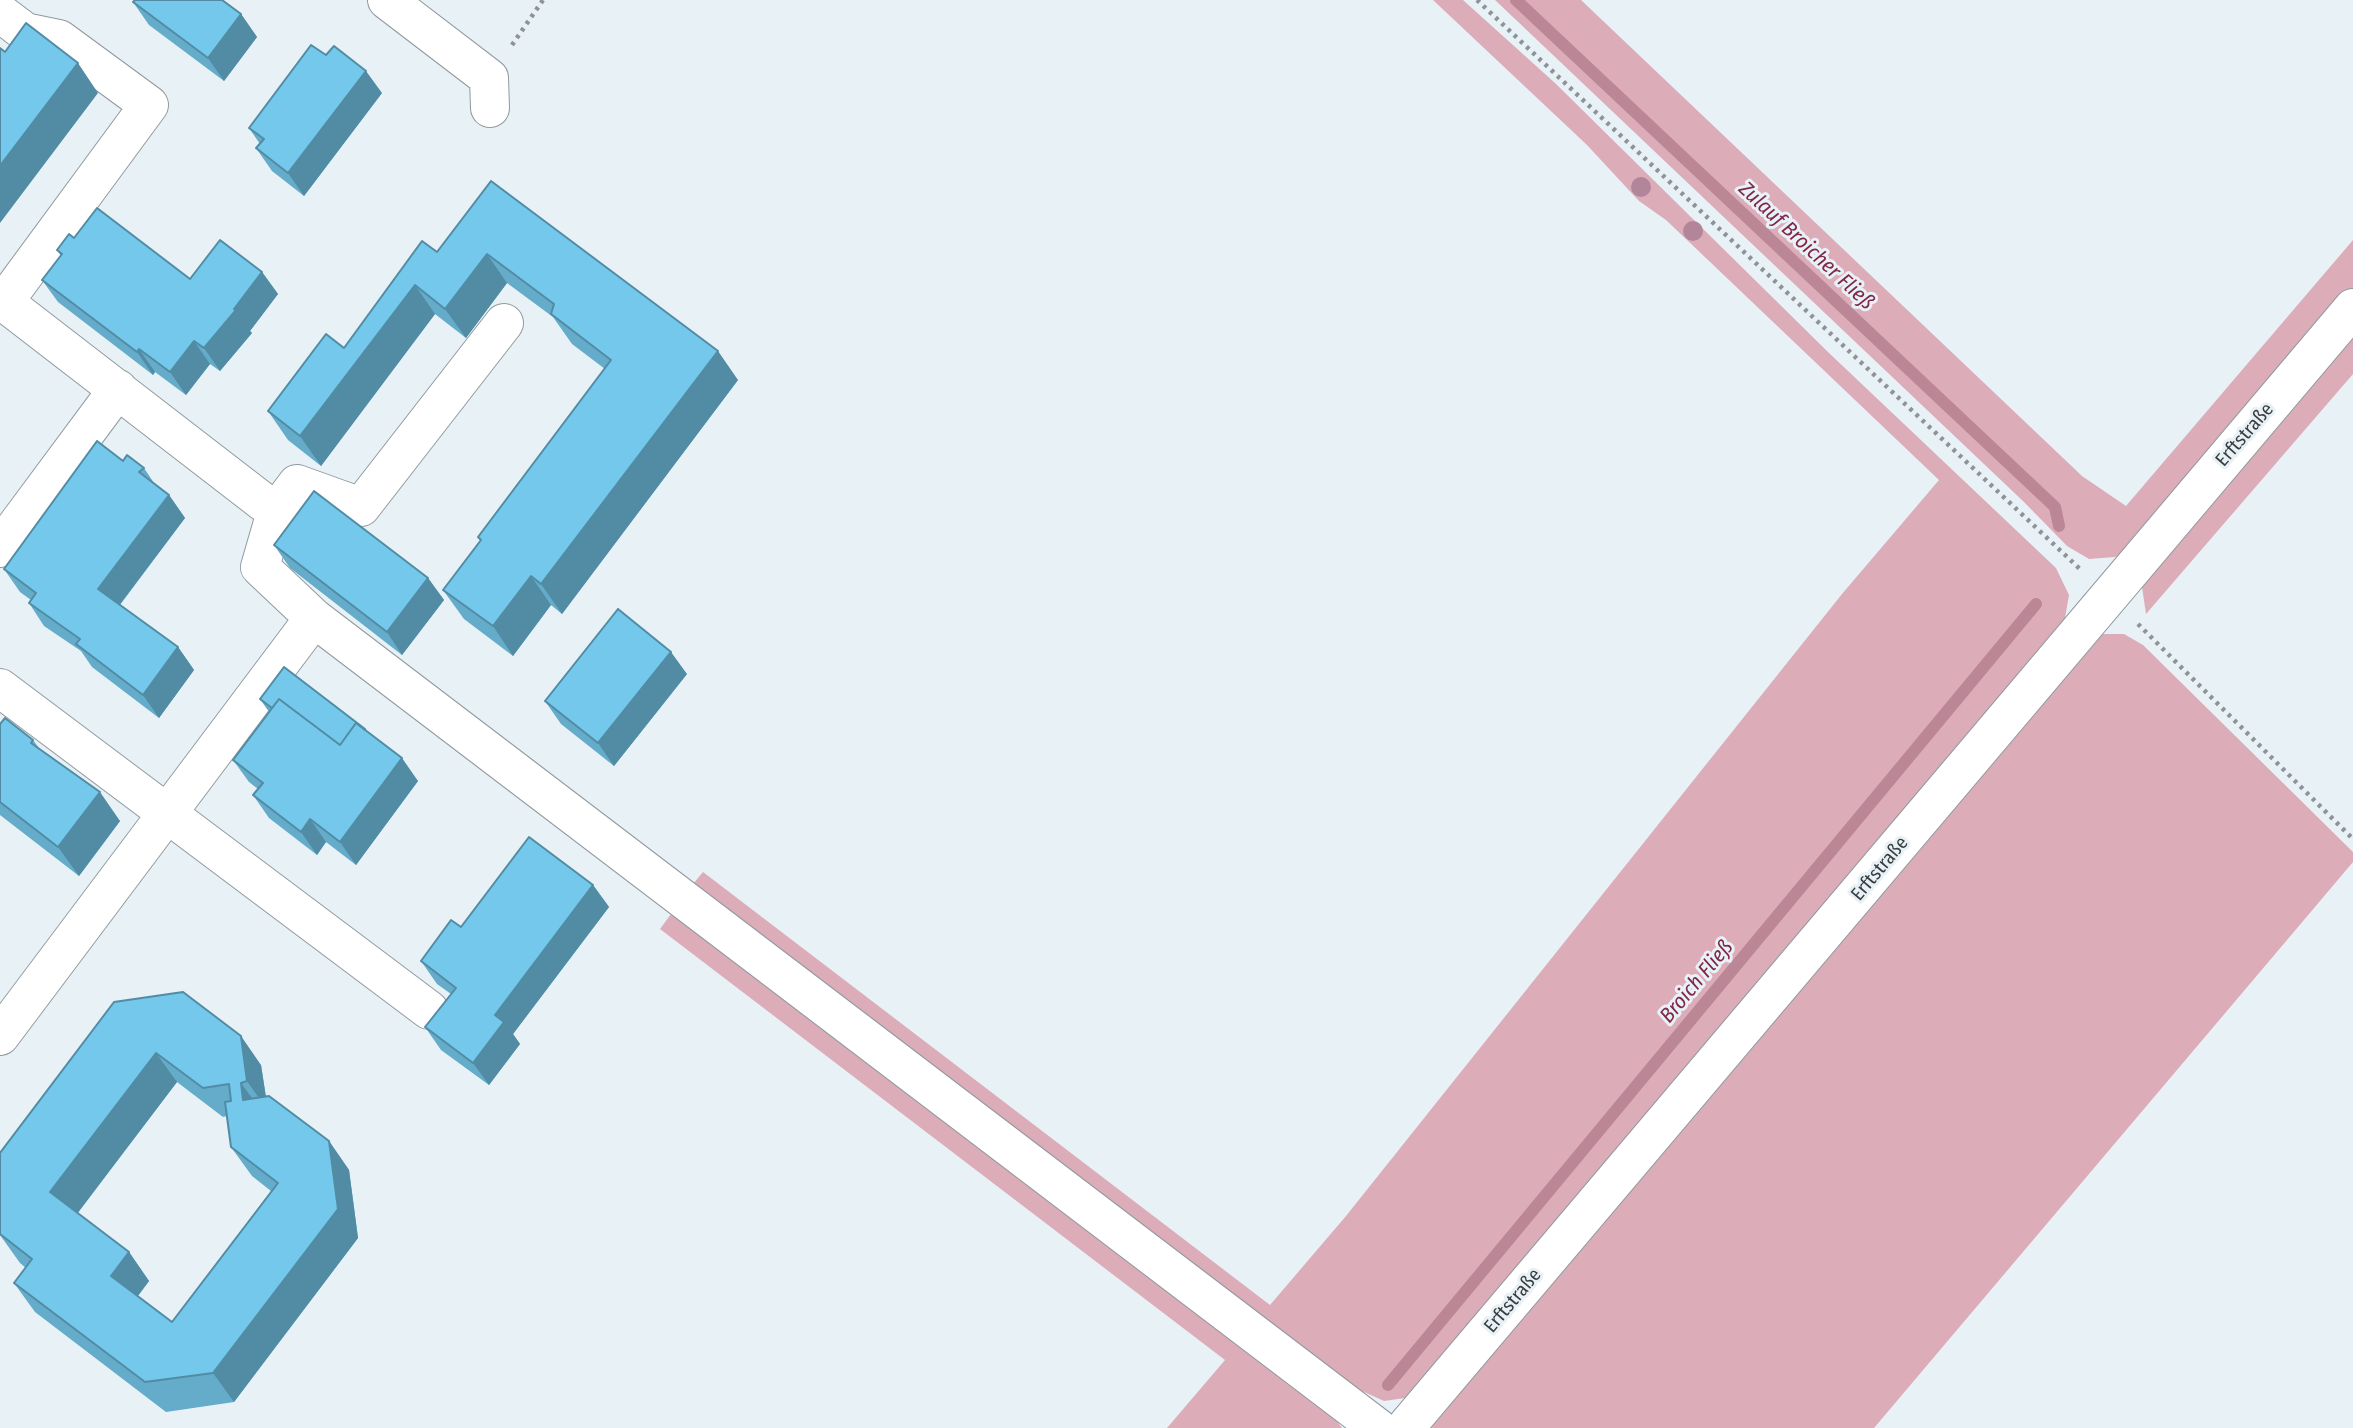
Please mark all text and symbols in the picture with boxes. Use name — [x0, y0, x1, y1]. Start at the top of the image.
water label: Zulauf Broicher Fließ — [1733, 177, 1879, 315]
street label: Erftstraße — [2211, 399, 2279, 471]
street label: Erftstraße — [1847, 832, 1913, 906]
water label: Broich Fließ — [1655, 936, 1739, 1028]
street label: Erftstraße — [1480, 1264, 1546, 1338]

